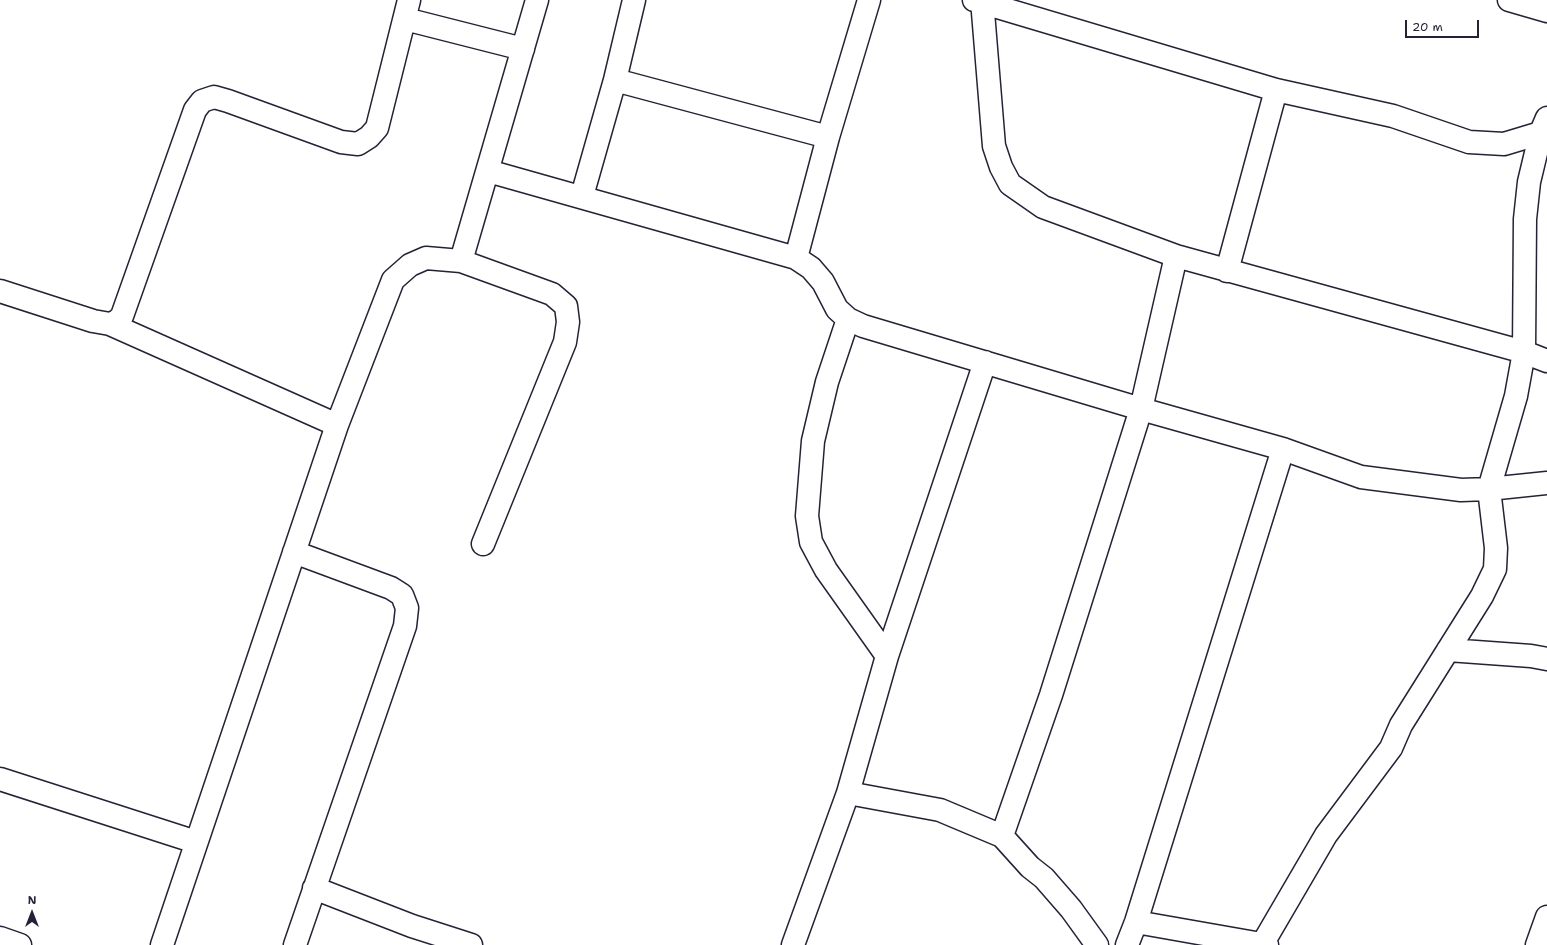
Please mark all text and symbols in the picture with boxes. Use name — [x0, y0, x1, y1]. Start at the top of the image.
scale bar — [1407, 12, 1481, 38]
text: 20 m — [1412, 19, 1443, 35]
north arrow — [12, 893, 52, 933]
text: N — [28, 893, 36, 908]

